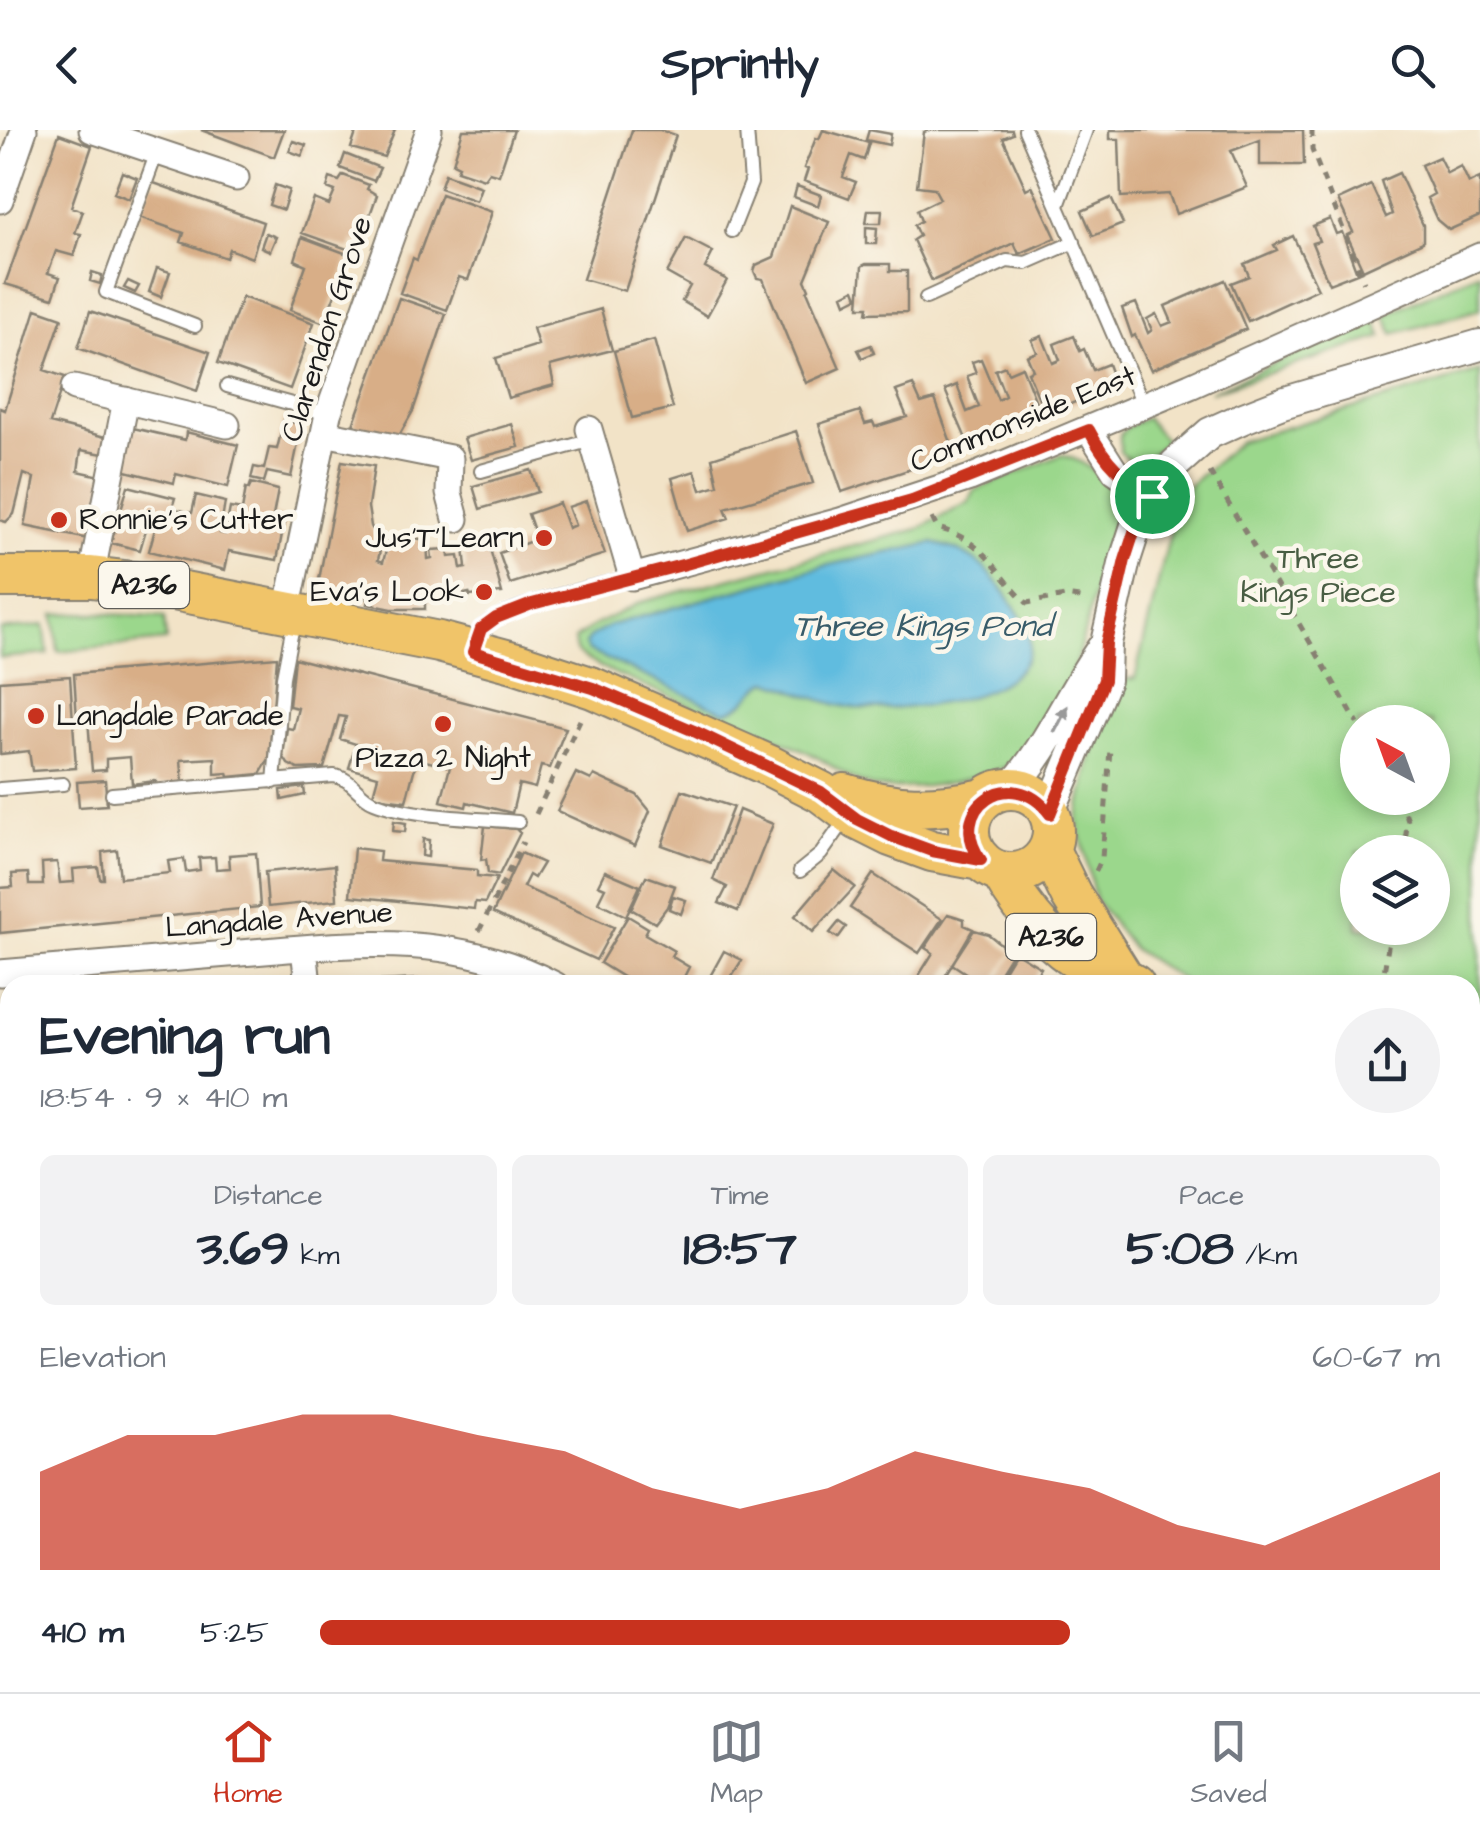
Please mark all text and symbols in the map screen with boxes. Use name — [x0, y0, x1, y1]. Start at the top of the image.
text: Sprintly — [661, 34, 819, 96]
icon: back — [40, 38, 95, 93]
icon: search — [1385, 38, 1440, 93]
street label: Clarendon Grove — [271, 211, 383, 447]
street label: Commonside East — [904, 355, 1142, 483]
pin — [1110, 454, 1195, 539]
icon: arrive — [1125, 469, 1180, 524]
place label: Ronnie's Cutter — [79, 499, 293, 541]
marker: Ronnie's Cutter — [48, 509, 70, 531]
place label: Jus'T'Learn — [366, 517, 524, 559]
marker: Jus'T'Learn — [533, 527, 555, 549]
park label: Three Kings Piece — [1240, 538, 1396, 615]
road number: A236 — [99, 562, 189, 608]
place label: Eva's Look — [311, 571, 464, 613]
marker: Eva's Look — [473, 581, 495, 603]
water label: Three Kings Pond — [794, 604, 1057, 650]
place label: Langdale Parade — [56, 695, 284, 738]
one-way arrow — [1052, 704, 1069, 733]
marker: Langdale Parade — [25, 705, 47, 727]
north arrow — [1340, 705, 1450, 815]
map controls — [1340, 705, 1450, 945]
marker: Pizza 2 Night — [432, 713, 454, 735]
place label: Pizza 2 Night — [355, 737, 531, 780]
button: layers — [1340, 835, 1450, 945]
street label: Langdale Avenue — [164, 891, 394, 950]
road number: A236 — [1006, 914, 1096, 960]
text: Evening run — [40, 999, 330, 1075]
button: share — [1335, 1008, 1440, 1113]
text: 18:54 · 9 × 410 m — [40, 1075, 287, 1120]
text: Distance — [214, 1176, 323, 1215]
text: Time — [711, 1176, 769, 1215]
text: Pace — [1179, 1176, 1244, 1215]
text: 3.69 — [197, 1215, 289, 1284]
text: 18:57 — [683, 1215, 797, 1284]
text: 5:08 — [1126, 1215, 1234, 1284]
text: km — [289, 1236, 340, 1275]
text: /km — [1234, 1236, 1297, 1275]
text: Elevation — [40, 1335, 166, 1380]
text: 60–67 m — [1312, 1335, 1440, 1380]
text: 410 m — [40, 1610, 124, 1655]
text: 5:25 — [200, 1610, 269, 1655]
tab: Home — [213, 1714, 283, 1813]
tab: Map — [709, 1714, 764, 1813]
tab: Saved — [1191, 1714, 1267, 1813]

